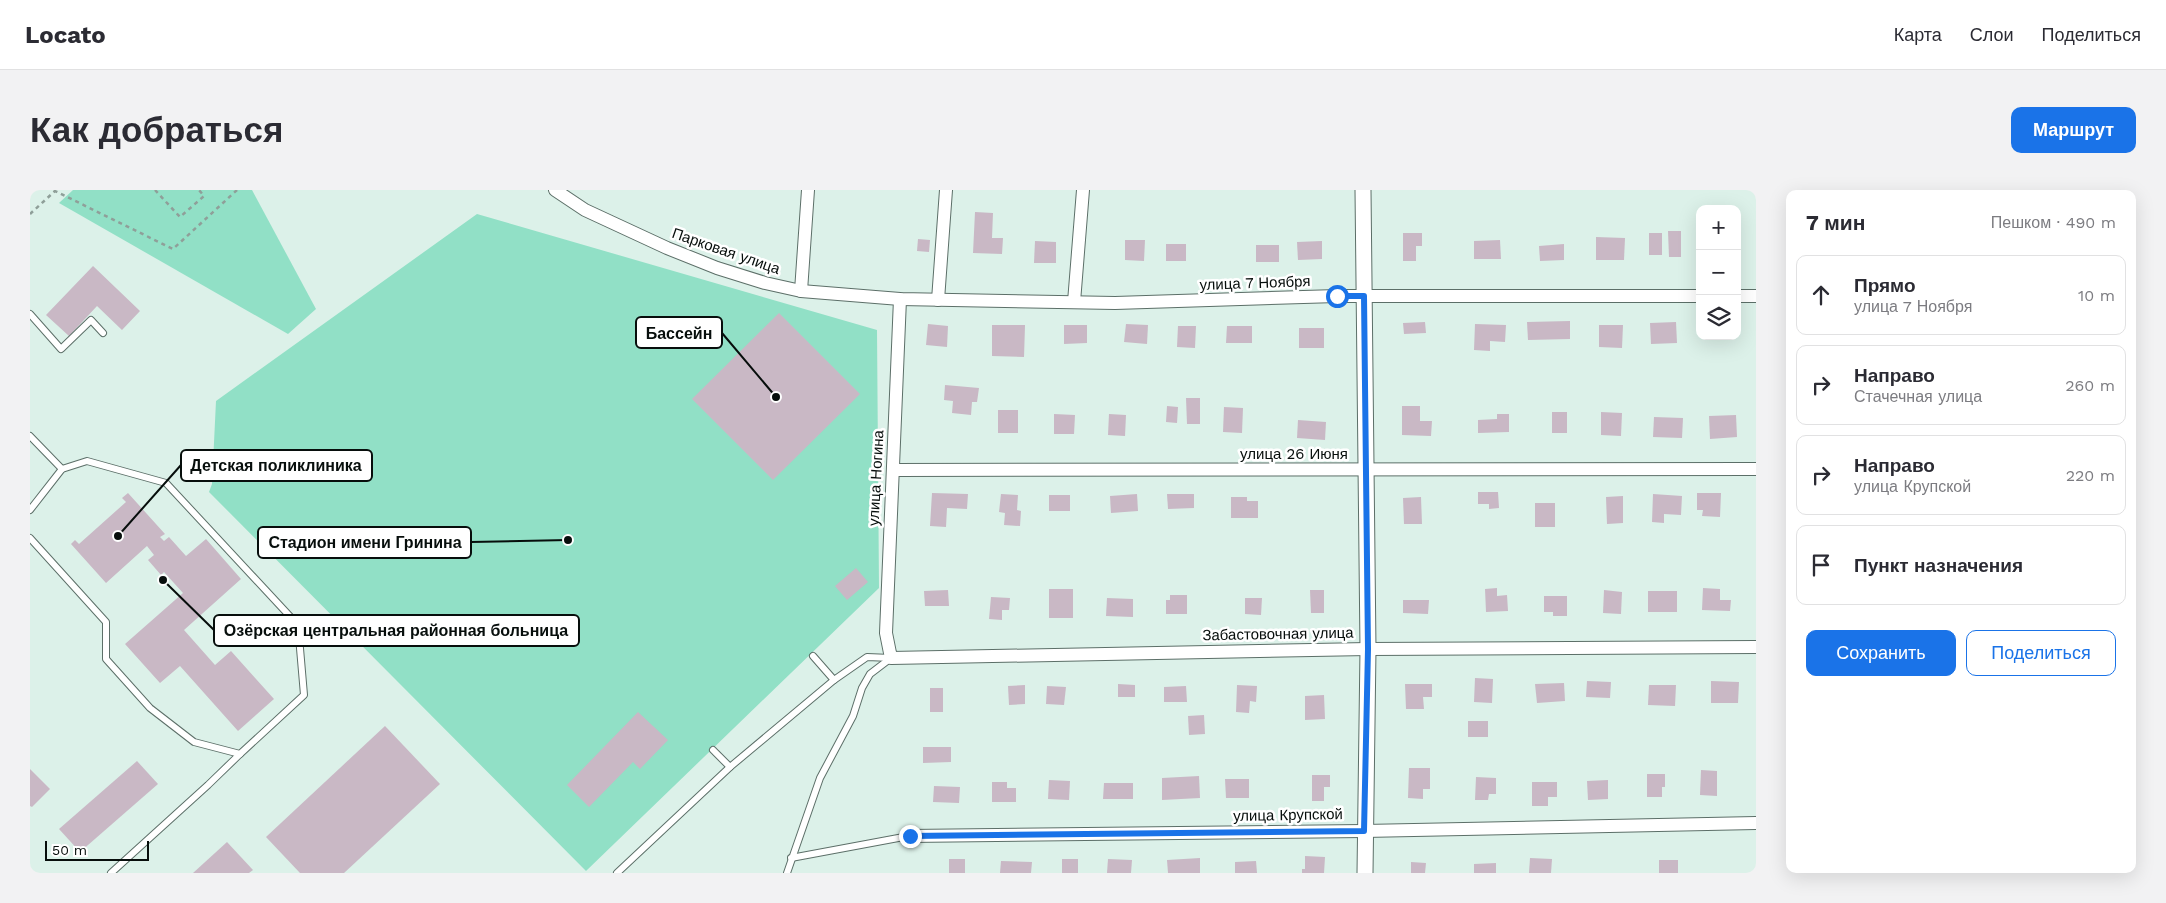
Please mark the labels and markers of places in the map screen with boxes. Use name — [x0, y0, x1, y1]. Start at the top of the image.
callout: Бассейн — [636, 317, 722, 348]
callout: Детская поликлиника — [181, 450, 372, 481]
callout: Стадион имени Гринина — [258, 527, 471, 558]
callout: Озёрская центральная районная больница — [214, 615, 579, 646]

